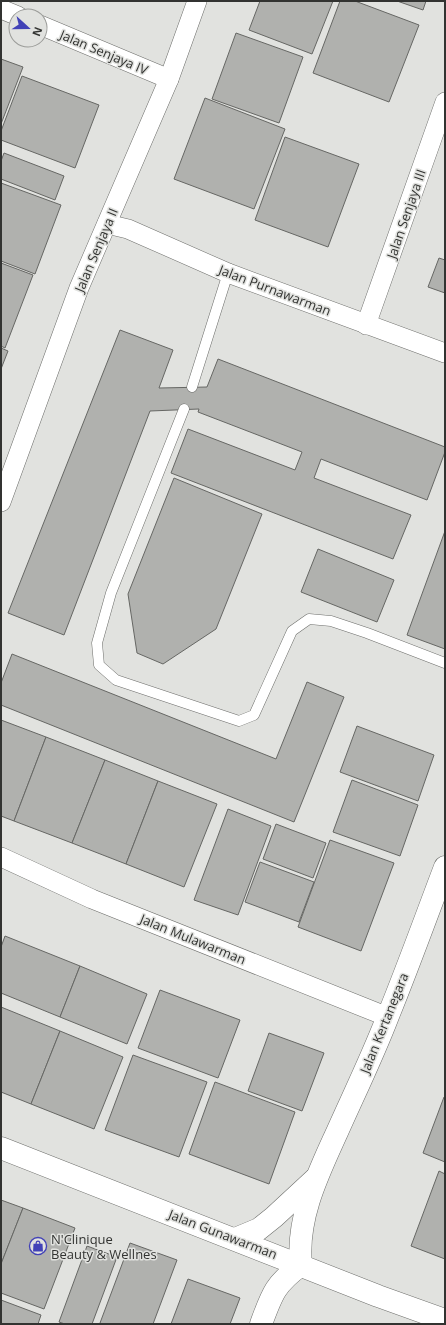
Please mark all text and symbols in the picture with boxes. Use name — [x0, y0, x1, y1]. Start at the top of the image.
north arrow — [8, 8, 48, 48]
text: N — [29, 25, 46, 39]
street label: Jalan Senjaya IV — [55, 25, 151, 79]
street label: Jalan Senjaya III — [382, 167, 430, 263]
street label: Jalan Senjaya II — [69, 205, 122, 297]
street label: Jalan Purnawarman — [214, 260, 334, 320]
street label: Jalan Mulawarman — [136, 909, 249, 968]
street label: Jalan Kertanegara — [355, 970, 412, 1078]
street label: Jalan Gunawarman — [164, 1204, 280, 1263]
place label: N'Clinique Beauty & Wellnes — [51, 1230, 157, 1263]
shop icon: N'Clinique Beauty & Wellnes — [28, 1236, 48, 1256]

